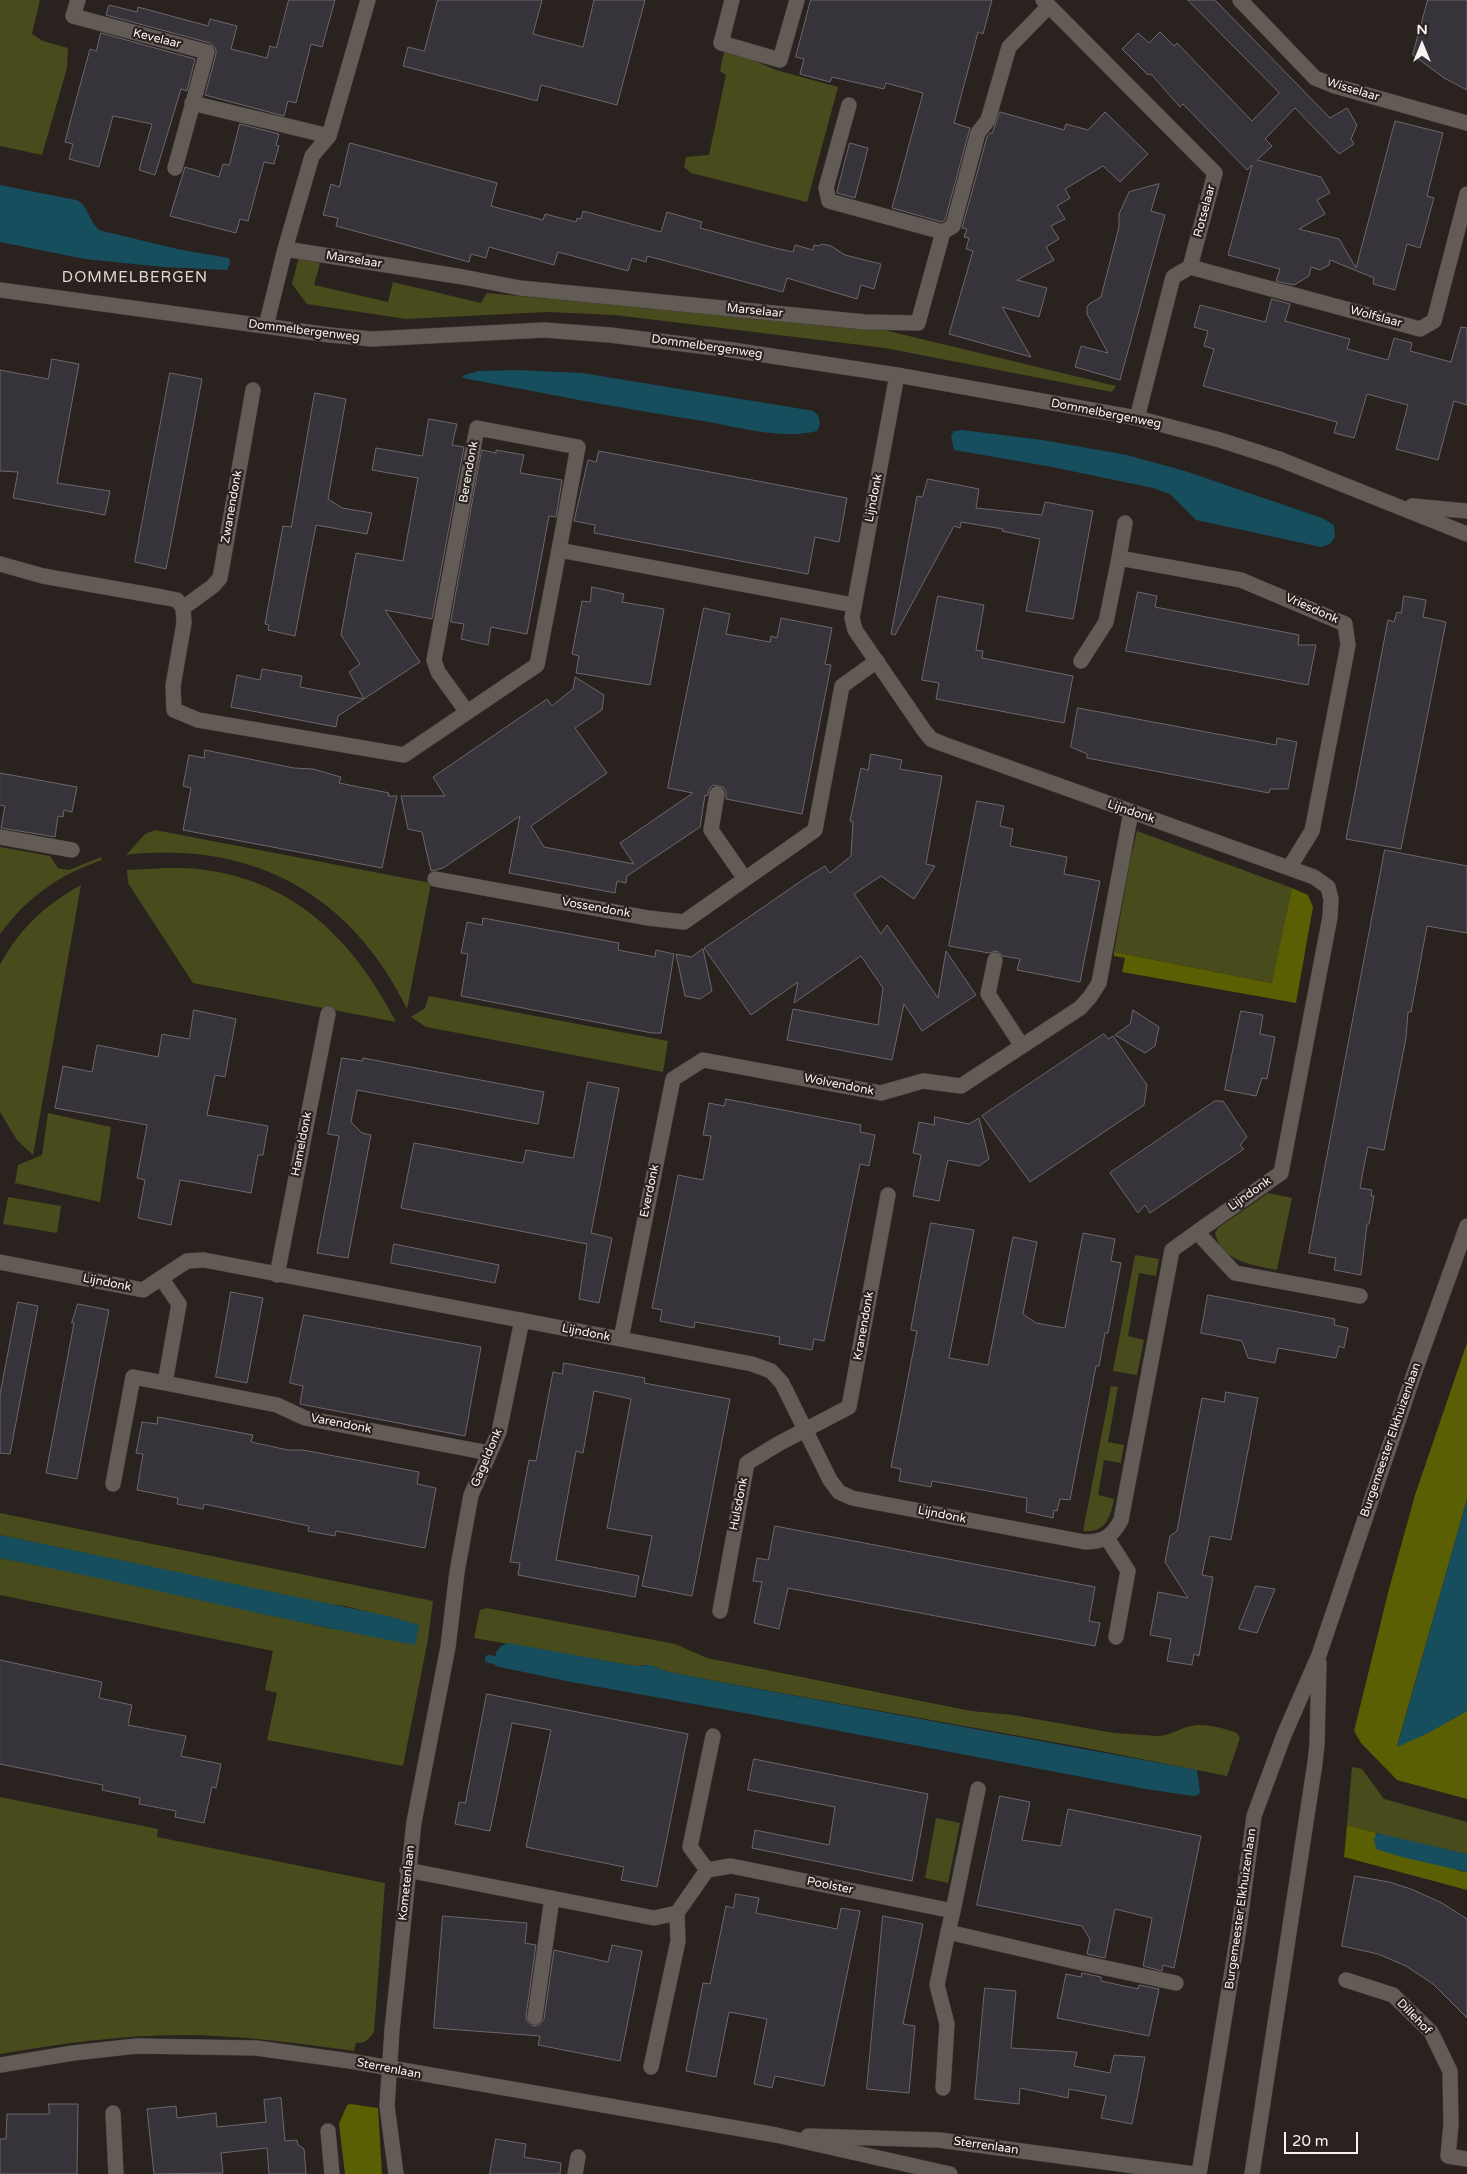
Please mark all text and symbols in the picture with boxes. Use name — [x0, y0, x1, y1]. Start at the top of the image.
north arrow — [1397, 20, 1447, 70]
text: N — [1416, 21, 1428, 38]
street label: Kevelaar — [132, 26, 182, 52]
street label: Wisselaar — [1325, 75, 1381, 105]
street label: Rotselaar — [1191, 183, 1219, 239]
street label: Marselaar — [325, 248, 383, 272]
district label: DOMMELBERGEN — [60, 269, 210, 287]
street label: Marselaar — [726, 301, 784, 321]
street label: Wolfslaar — [1348, 303, 1404, 331]
street label: Dommelbergenweg — [248, 317, 360, 345]
street label: Dommelbergenweg — [651, 332, 763, 362]
street label: Dommelbergenweg — [1050, 396, 1162, 432]
street label: Berendonk — [457, 440, 481, 504]
street label: Zwanendonk — [218, 469, 246, 545]
street label: Lijndonk — [862, 473, 886, 523]
street label: Vriesdonk — [1283, 591, 1341, 627]
street label: Lijndonk — [1106, 797, 1156, 827]
street label: Vossendonk — [561, 895, 631, 921]
street label: Wolvendonk — [803, 1071, 875, 1099]
street label: Hameldonk — [289, 1111, 315, 1177]
street label: Everdonk — [637, 1163, 663, 1219]
street label: Lijndonk — [1226, 1174, 1274, 1214]
street label: Lijndonk — [82, 1271, 132, 1295]
street label: Kranendonk — [851, 1291, 877, 1361]
street label: Lijndonk — [561, 1321, 611, 1345]
street label: Burgemeester Elkhuizenlaan — [1358, 1361, 1424, 1519]
street label: Varendonk — [309, 1411, 373, 1437]
street label: Gageldonk — [468, 1427, 506, 1489]
street label: Hulsdonk — [727, 1476, 751, 1532]
street label: Lijndonk — [917, 1503, 967, 1527]
street label: Burgemeester Elkhuizenlaan — [1223, 1828, 1259, 1990]
street label: Kometenlaan — [396, 1845, 418, 1921]
street label: Poolster — [806, 1874, 854, 1898]
street label: Dillehof — [1394, 1996, 1434, 2038]
street label: Sterrenlaan — [356, 2056, 422, 2082]
scale bar — [1287, 2122, 1361, 2154]
text: 20 m — [1292, 2132, 1329, 2150]
street label: Sterrenlaan — [953, 2134, 1019, 2158]

